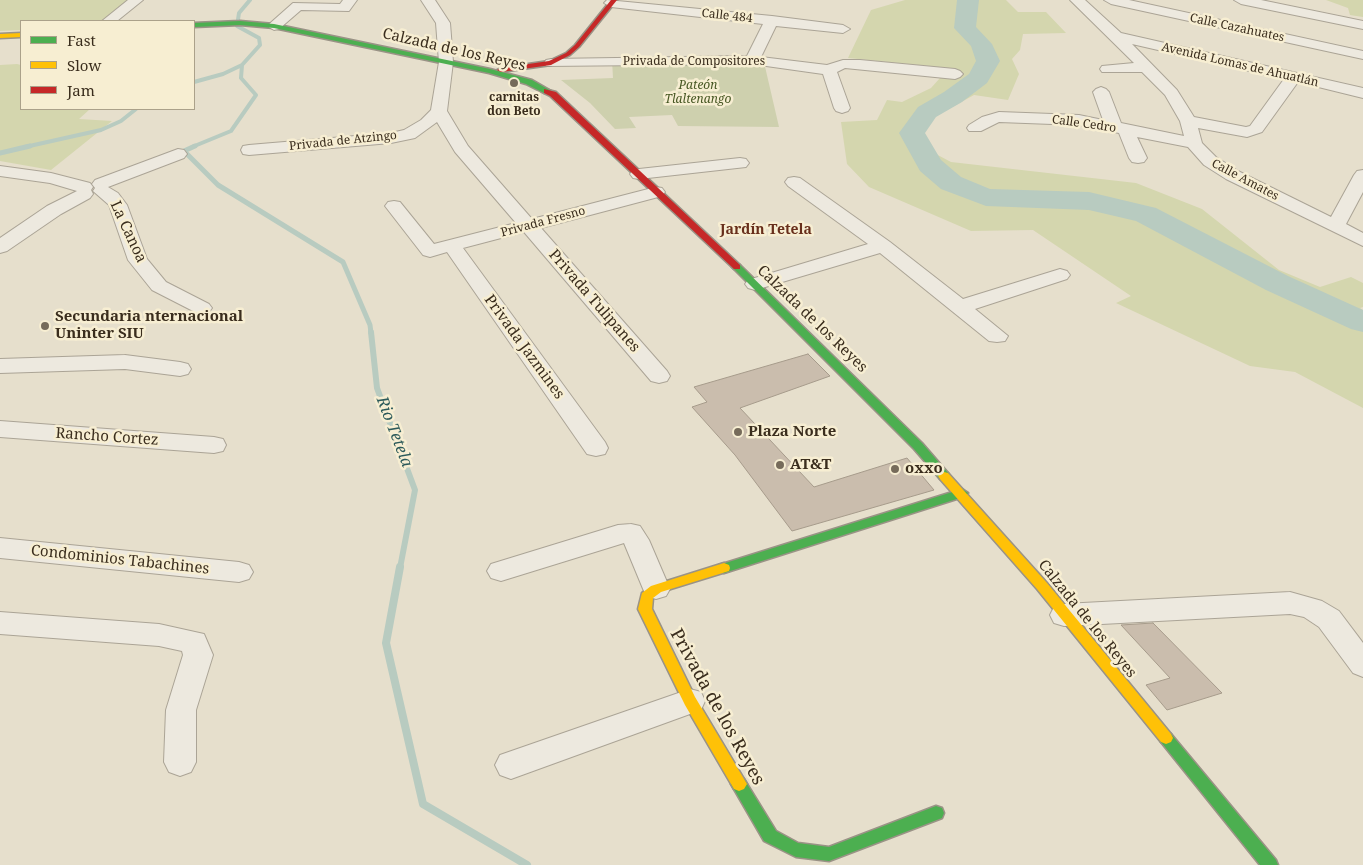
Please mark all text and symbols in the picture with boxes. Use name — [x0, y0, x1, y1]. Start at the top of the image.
street label: Calle 484 — [701, 6, 753, 26]
street label: Calle Cazahuates — [1188, 11, 1286, 45]
legend — [20, 20, 195, 110]
street label: Calzada de los Reyes — [381, 25, 527, 75]
text: Fast — [67, 30, 96, 50]
street label: Avenida Lomas de Ahuatlán — [1160, 40, 1320, 90]
text: Slow — [67, 55, 101, 75]
street label: Privada de Compositores — [623, 55, 765, 69]
marker: carnitas don Beto — [508, 77, 520, 89]
park label: Pateón Tlaltenango — [665, 79, 731, 107]
text: Jam — [67, 80, 95, 100]
place label: carnitas don Beto — [487, 91, 541, 119]
street label: Calle Cedro — [1051, 112, 1117, 136]
street label: Privada de Atzingo — [288, 128, 398, 154]
street label: Calle Amates — [1209, 156, 1281, 204]
street label: La Canoa — [106, 198, 150, 266]
street label: Privada Fresno — [499, 204, 587, 240]
district label: Jardín Tetela — [720, 222, 812, 238]
street label: Privada Tulipanes — [545, 246, 643, 356]
street label: Calzada de los Reyes — [753, 262, 871, 376]
street label: Privada Jazmines — [480, 291, 568, 403]
place label: Secundaria nternacional Uninter SIU — [55, 308, 243, 343]
marker: Secundaria nternacional Uninter SIU — [39, 320, 51, 332]
water label: Rio Tetela — [372, 394, 416, 470]
place label: Plaza Norte — [748, 423, 836, 441]
street label: Rancho Cortez — [55, 424, 159, 450]
marker: Plaza Norte — [732, 426, 744, 438]
place label: AT&T — [790, 456, 831, 474]
marker: AT&T — [774, 459, 786, 471]
place label: oxxo — [905, 460, 943, 478]
marker: oxxo — [889, 463, 901, 475]
street label: Condominios Tabachines — [30, 542, 210, 578]
street label: Calzada de los Reyes — [1034, 557, 1140, 681]
street label: Privada de los Reyes — [665, 625, 769, 789]

